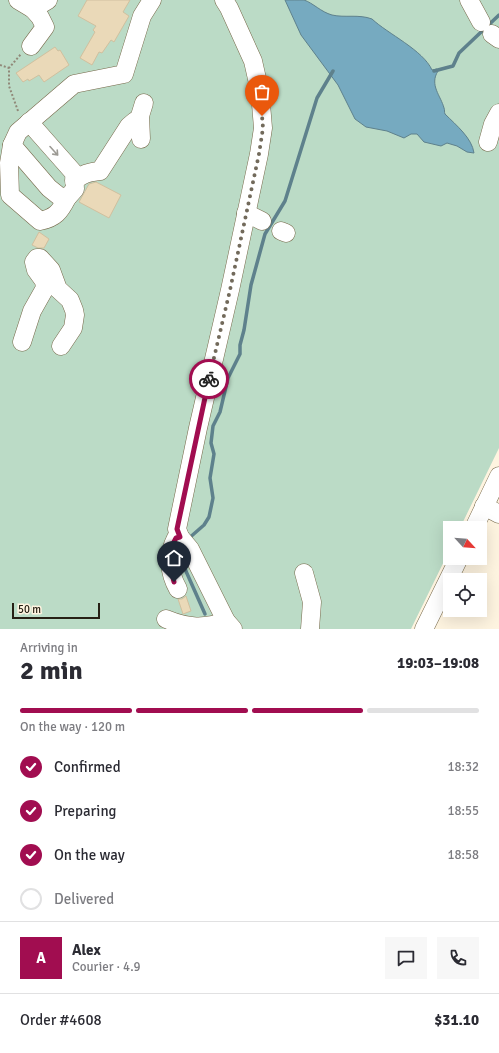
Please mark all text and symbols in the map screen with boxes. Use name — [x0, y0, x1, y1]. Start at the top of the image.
pin — [245, 75, 279, 116]
icon: bag — [251, 81, 273, 103]
one-way arrow — [50, 146, 59, 156]
courier — [189, 359, 229, 399]
icon: bike — [198, 368, 220, 390]
north arrow — [443, 521, 487, 565]
map controls — [443, 521, 487, 617]
pin — [157, 541, 191, 582]
icon: home — [163, 547, 185, 569]
button: locate — [443, 573, 487, 617]
scale bar — [12, 601, 100, 620]
text: 50 m — [18, 603, 41, 616]
text: Arriving in — [20, 640, 78, 656]
text: 19:03–19:08 — [397, 654, 479, 672]
text: 2 min — [20, 655, 83, 687]
text: On the way · 120 m — [20, 719, 125, 735]
icon: check — [20, 756, 42, 778]
text: Confirmed — [54, 758, 121, 776]
text: 18:32 — [447, 759, 479, 775]
icon: check — [20, 800, 42, 822]
text: Preparing — [54, 802, 117, 820]
text: 18:55 — [447, 803, 479, 819]
icon: check — [20, 844, 42, 866]
text: On the way — [54, 846, 125, 864]
text: 18:58 — [447, 847, 479, 863]
text: Delivered — [54, 890, 114, 908]
button: chat — [385, 937, 427, 979]
button: phone — [437, 937, 479, 979]
text: Alex — [72, 941, 101, 959]
text: A — [36, 949, 46, 967]
text: Courier · 4.9 — [72, 959, 141, 975]
text: Order #4608 — [20, 1011, 102, 1029]
text: $31.10 — [434, 1011, 479, 1029]

